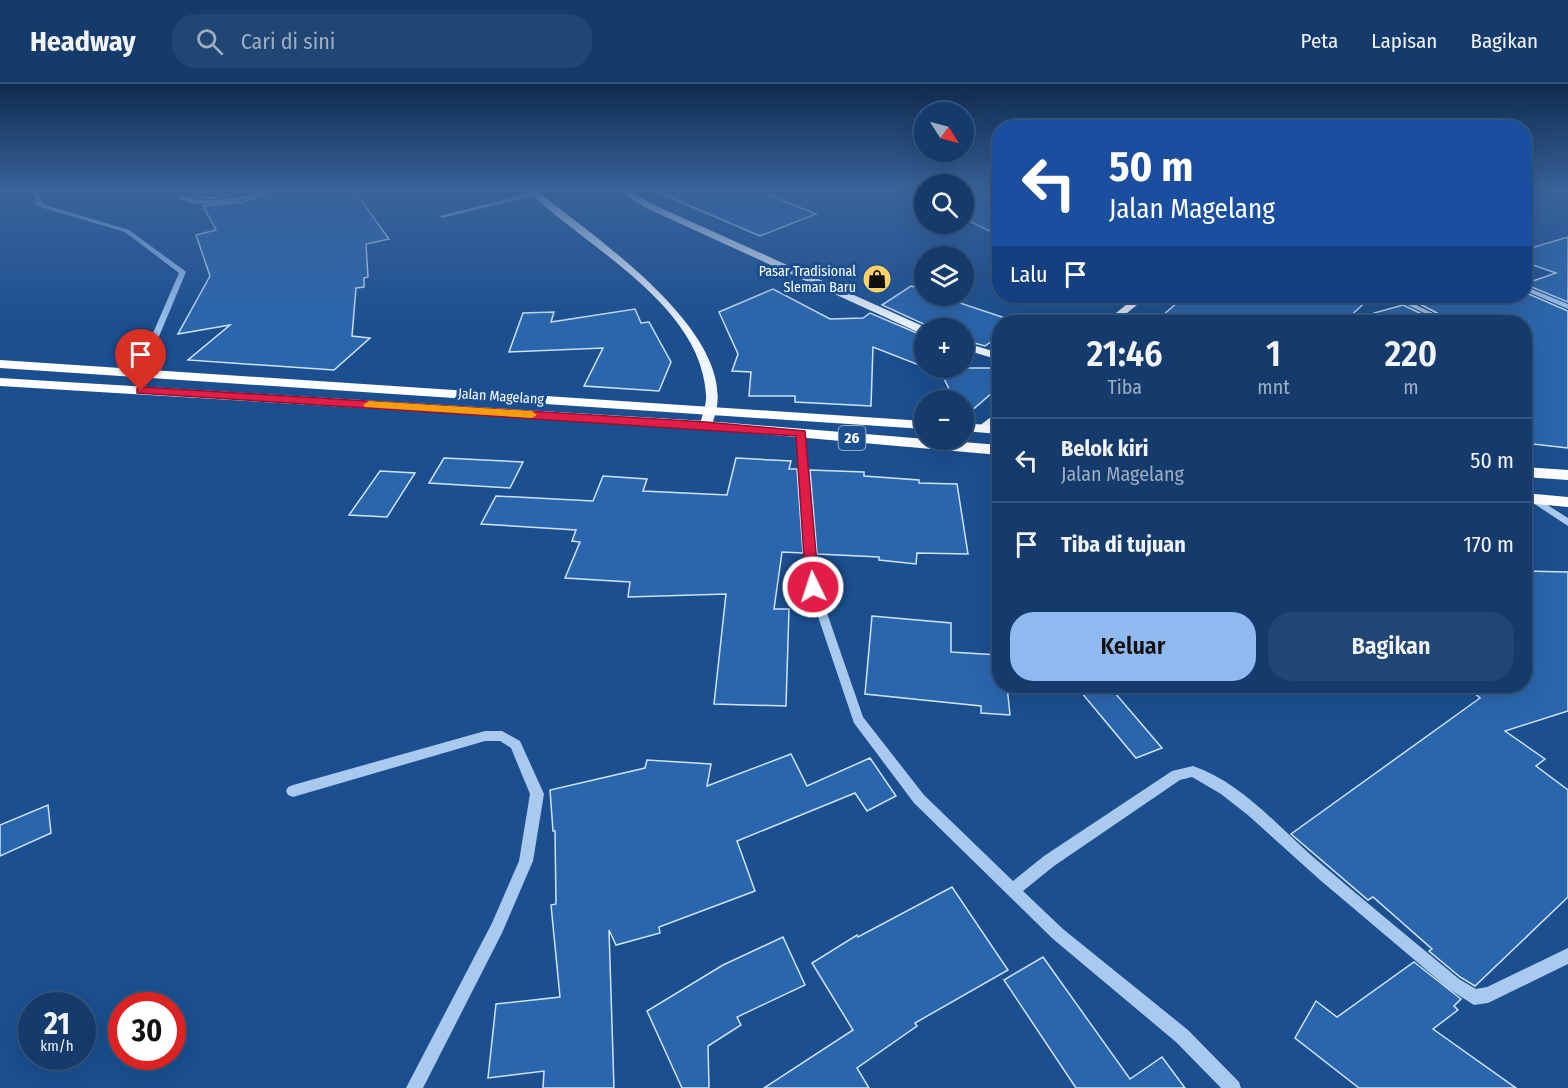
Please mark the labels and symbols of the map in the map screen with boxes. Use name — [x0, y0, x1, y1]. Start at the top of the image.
north arrow — [914, 102, 974, 162]
place label: Pasar Tradisional Sleman Baru — [759, 263, 856, 296]
shop icon: Pasar Tradisional Sleman Baru — [861, 263, 893, 295]
pin — [115, 329, 166, 391]
street label: Jalan Magelang — [457, 385, 545, 408]
road number: 26 — [838, 426, 866, 450]
position arrow — [781, 555, 845, 619]
speed limit sign: 30 — [108, 992, 186, 1070]

